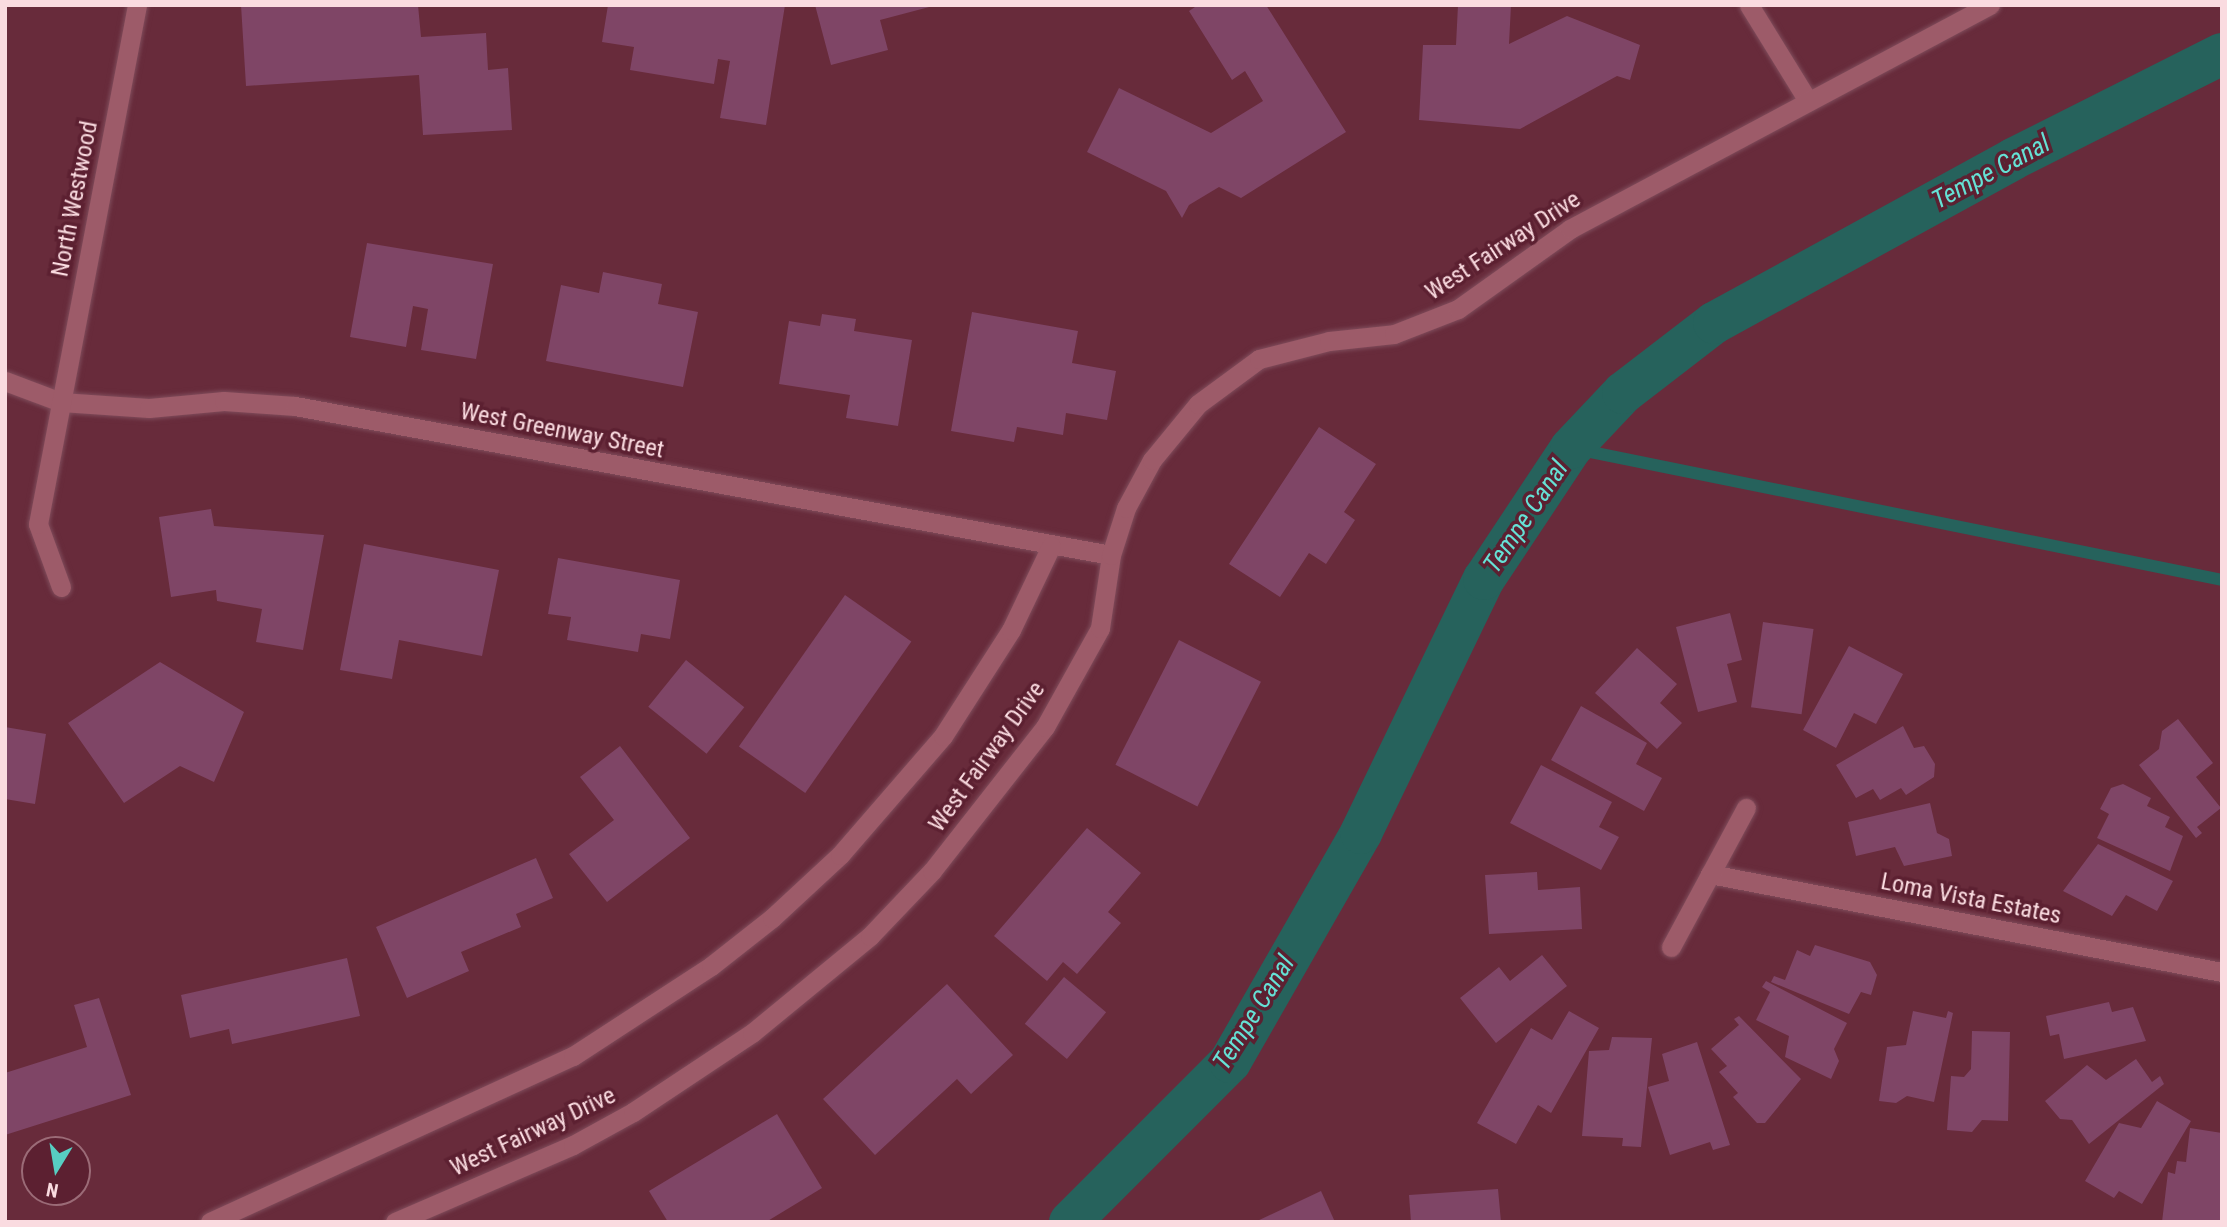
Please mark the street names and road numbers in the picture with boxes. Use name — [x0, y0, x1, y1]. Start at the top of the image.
street label: North Westwood — [46, 119, 104, 279]
street label: West Fairway Drive — [1420, 185, 1586, 307]
street label: West Greenway Street — [458, 397, 666, 465]
street label: West Fairway Drive — [923, 676, 1051, 838]
street label: Loma Vista Estates — [1878, 867, 2064, 931]
street label: West Fairway Drive — [446, 1081, 620, 1183]

